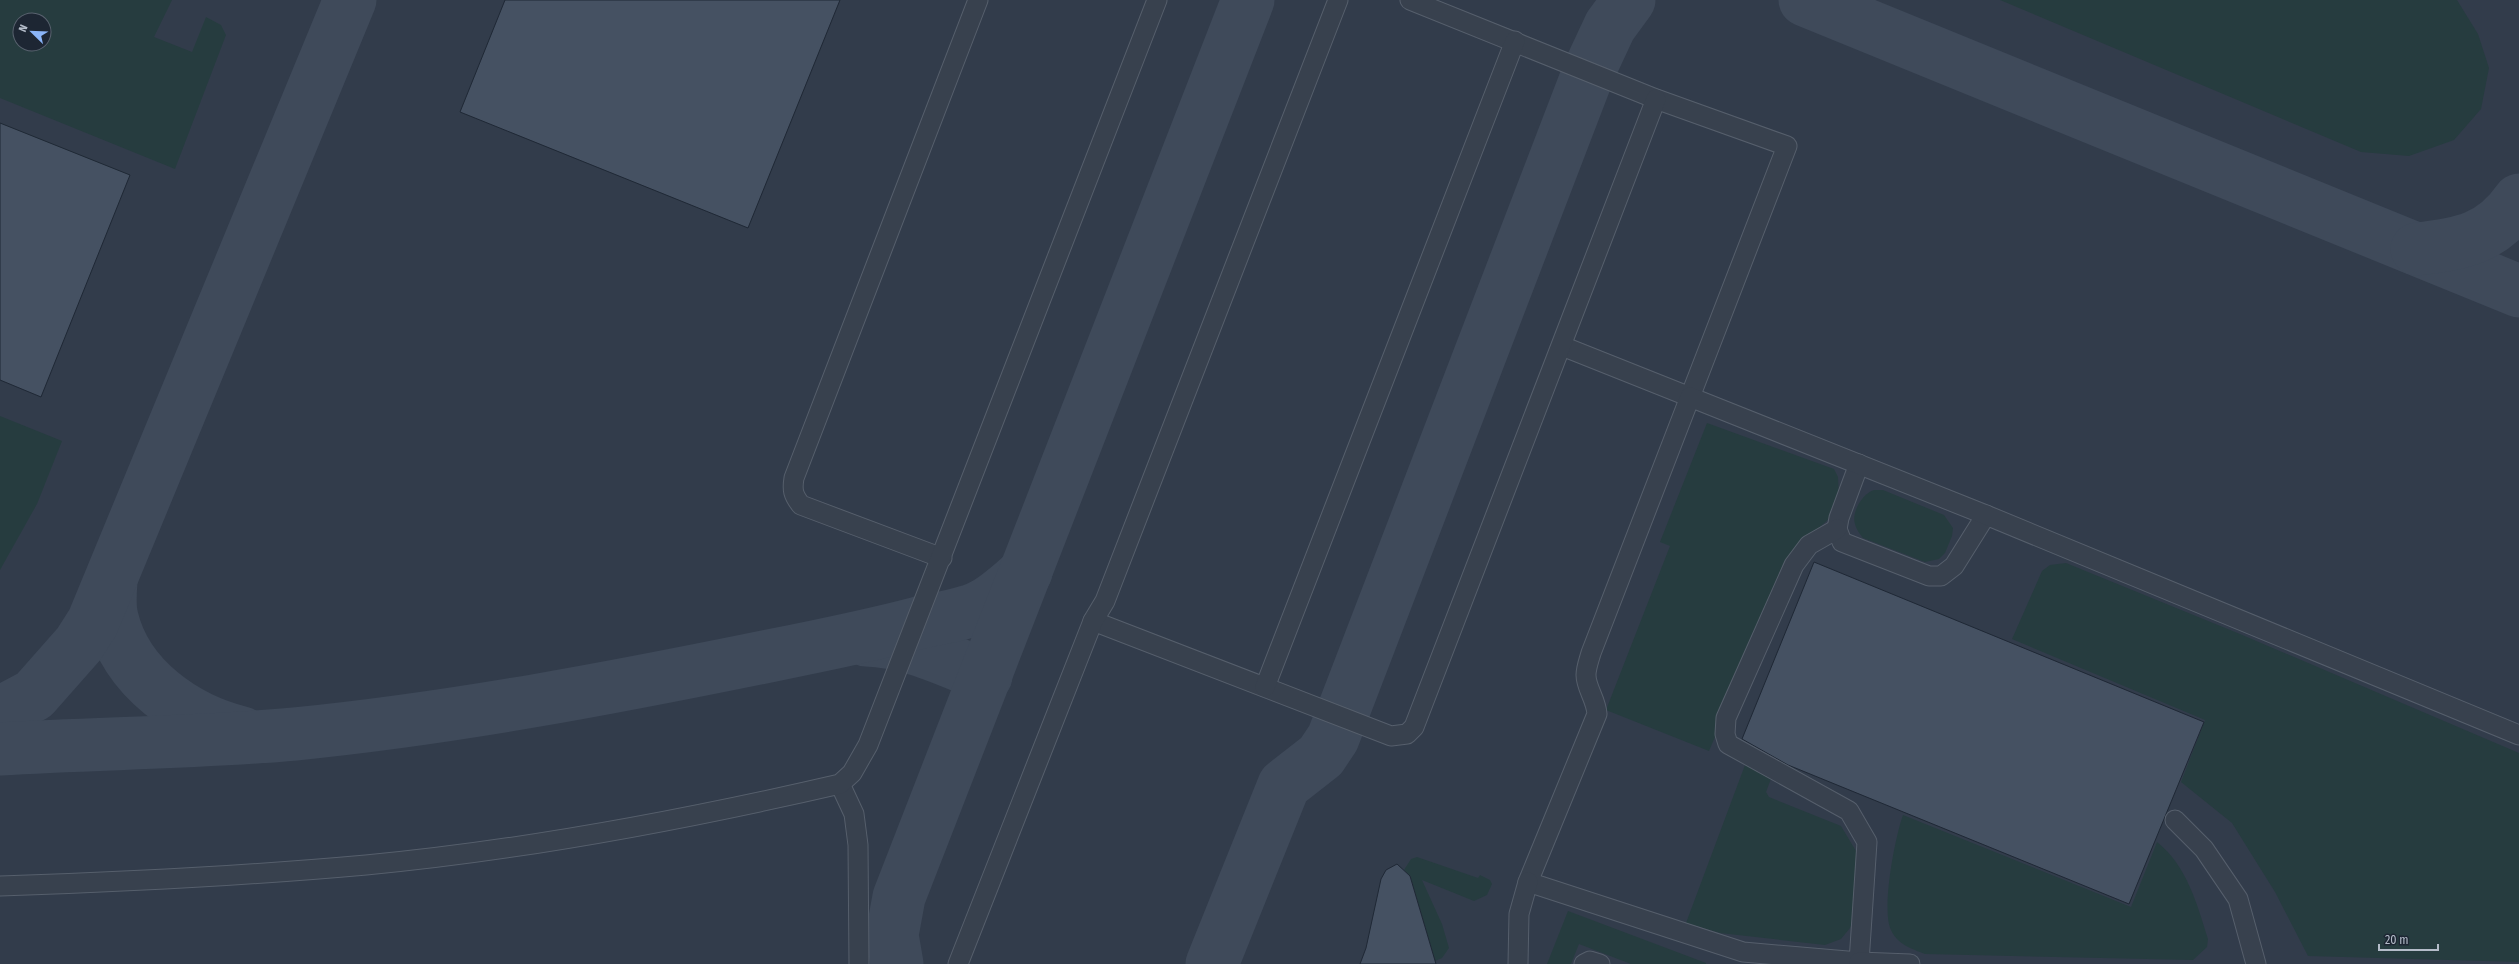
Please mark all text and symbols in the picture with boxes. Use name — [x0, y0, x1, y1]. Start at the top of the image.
north arrow — [12, 12, 52, 52]
text: N — [16, 23, 31, 34]
scale bar — [2379, 926, 2438, 952]
text: 20 m — [2385, 933, 2409, 947]

